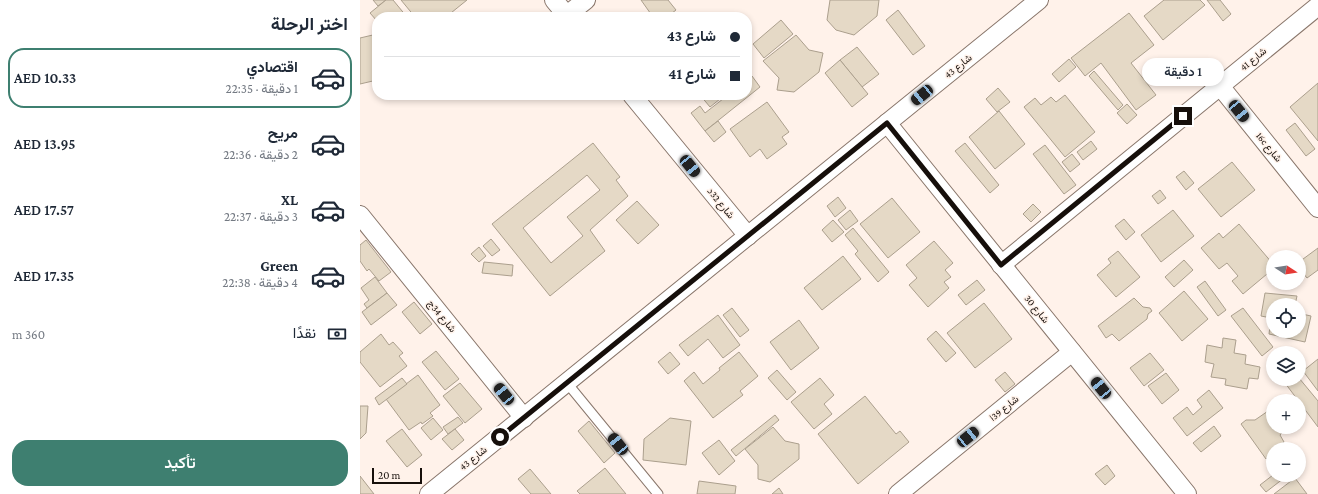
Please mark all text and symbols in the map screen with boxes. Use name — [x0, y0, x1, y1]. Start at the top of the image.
text: اختر الرحلة — [271, 14, 348, 34]
text: شارع 43 — [667, 28, 716, 44]
street label: شارع 41 — [1238, 45, 1269, 74]
street label: شارع 43 — [942, 52, 975, 81]
callout: 1 دقيقة — [1142, 58, 1224, 86]
text: اقتصادي — [246, 59, 298, 75]
icon: car — [310, 60, 346, 96]
text: 1 دقيقة — [1164, 64, 1202, 79]
text: شارع 41 — [668, 66, 716, 82]
text: AED 10.33 — [14, 70, 76, 86]
text: 1 دقيقة · 22:35 — [226, 81, 298, 96]
car — [909, 83, 935, 107]
car — [1227, 98, 1251, 124]
route end — [1174, 107, 1192, 125]
text: مريح — [268, 125, 298, 141]
icon: car — [310, 126, 346, 162]
street label: 16c شارع — [1253, 130, 1284, 165]
text: AED 13.95 — [14, 136, 76, 152]
text: 2 دقيقة · 22:36 — [223, 147, 298, 162]
car — [678, 153, 702, 179]
street label: شارع 32د — [705, 185, 737, 221]
text: XL — [281, 192, 298, 208]
icon: car — [310, 192, 346, 228]
text: AED 17.57 — [14, 202, 74, 218]
text: 3 دقيقة · 22:37 — [224, 209, 298, 224]
north arrow — [1266, 250, 1306, 290]
map controls — [1266, 250, 1306, 482]
text: Green — [260, 258, 298, 274]
icon: car — [310, 258, 346, 294]
text: AED 17.35 — [14, 268, 74, 284]
text: 4 دقيقة · 22:38 — [222, 275, 298, 290]
street label: شارع 30 — [1022, 293, 1052, 326]
street label: شارع 34ج — [425, 298, 458, 335]
button: locate — [1266, 298, 1306, 338]
icon: cash — [326, 323, 348, 345]
text: نقدًا — [293, 325, 316, 341]
text: 360 m — [12, 327, 45, 342]
button: layers — [1266, 346, 1306, 386]
car — [1089, 375, 1113, 401]
car — [492, 381, 516, 407]
street label: شارع 39ا — [987, 393, 1021, 424]
button: + — [1266, 394, 1306, 434]
car — [955, 425, 981, 449]
route start — [491, 428, 509, 446]
car — [606, 431, 630, 457]
button: تأكيد — [12, 440, 348, 486]
button: − — [1266, 442, 1306, 482]
street label: شارع 43 — [457, 444, 490, 473]
scale bar — [372, 466, 422, 485]
text: 20 m — [378, 469, 400, 481]

